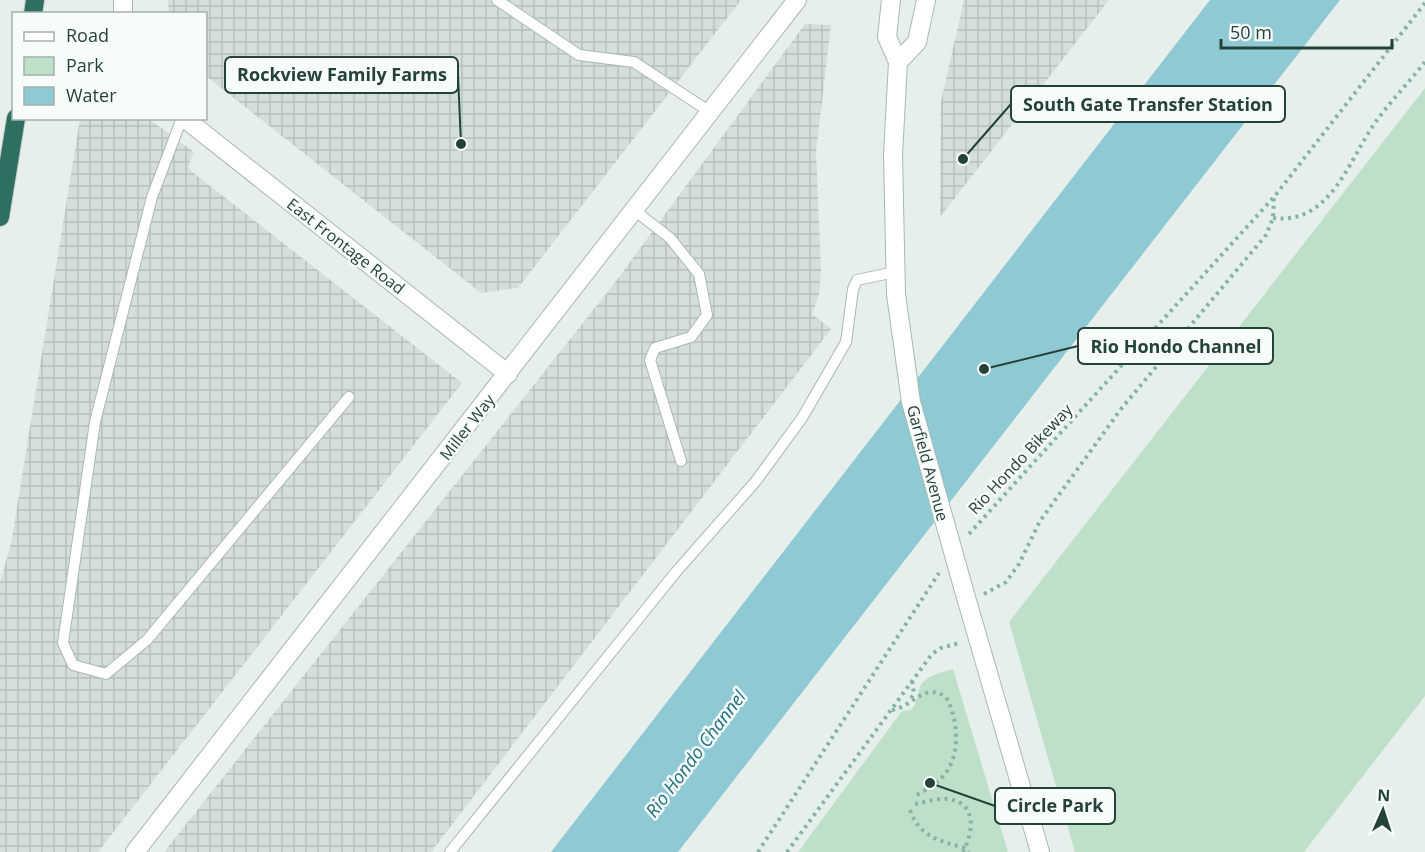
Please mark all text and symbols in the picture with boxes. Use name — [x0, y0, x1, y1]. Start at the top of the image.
legend — [12, 12, 207, 120]
scale bar — [1221, 12, 1392, 50]
text: 50 m — [1230, 20, 1272, 44]
text: Road — [66, 23, 109, 47]
text: Park — [66, 53, 104, 77]
callout: Rockview Family Farms — [225, 57, 458, 93]
text: Rockview Family Farms — [237, 62, 447, 86]
text: Water — [66, 83, 117, 107]
callout: South Gate Transfer Station — [1011, 86, 1285, 122]
text: South Gate Transfer Station — [1023, 92, 1273, 116]
street label: East Frontage Road — [282, 193, 410, 299]
callout: Rio Hondo Channel — [1078, 328, 1273, 364]
text: Rio Hondo Channel — [1090, 334, 1262, 358]
street label: Miller Way — [434, 389, 500, 464]
street label: Rio Hondo Bikeway — [963, 398, 1078, 519]
street label: Garfield Avenue — [902, 403, 954, 523]
water label: Rio Hondo Channel — [640, 685, 751, 822]
north arrow — [1353, 780, 1413, 840]
text: N — [1377, 784, 1391, 806]
callout: Circle Park — [995, 788, 1115, 824]
text: Circle Park — [1007, 793, 1104, 817]

